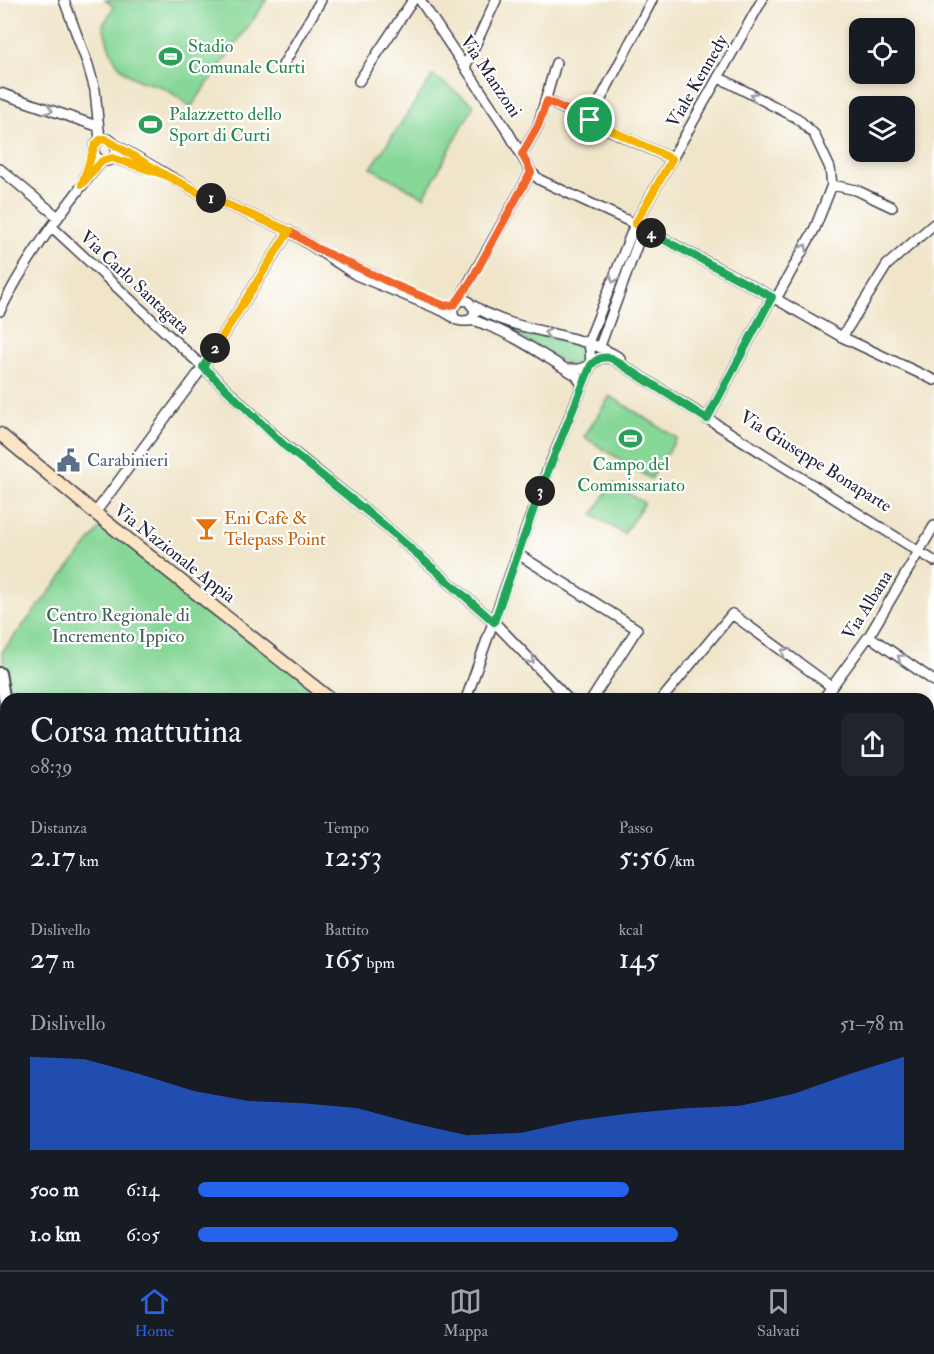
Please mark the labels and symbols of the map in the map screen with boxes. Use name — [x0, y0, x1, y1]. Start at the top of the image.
street label: Viale Kennedy — [662, 30, 734, 132]
street label: Via Manzoni — [455, 31, 527, 122]
place label: Stadio Comunale Curti — [188, 35, 305, 79]
sports icon: Stadio Comunale Curti — [157, 43, 183, 69]
one-way arrow — [750, 92, 760, 103]
pin — [564, 94, 615, 145]
one-way arrow — [43, 102, 54, 115]
place label: Palazzetto dello Sport di Curti — [169, 103, 282, 147]
sports icon: Palazzetto dello Sport di Curti — [138, 111, 164, 137]
pin: 1 — [196, 183, 226, 213]
pin: 4 — [636, 218, 666, 248]
street label: Via Carlo Santagata — [75, 226, 195, 340]
one-way arrow — [797, 244, 808, 254]
one-way arrow — [609, 272, 621, 283]
one-way arrow — [543, 327, 553, 340]
pin: 2 — [200, 333, 230, 363]
street label: Via Giuseppe Bonaparte — [736, 405, 896, 518]
sports icon: Campo del Commissariato — [618, 425, 644, 451]
public building icon: Carabinieri — [56, 447, 82, 473]
place label: Carabinieri — [87, 449, 168, 472]
place label: Campo del Commissariato — [577, 453, 685, 497]
pin: 3 — [525, 476, 555, 506]
street label: Via Nazionale Appia — [109, 499, 241, 608]
place label: Eni Cafè & Telepass Point — [224, 507, 326, 551]
bar icon: Eni Cafè & Telepass Point — [193, 515, 219, 541]
street label: Via Albana — [837, 566, 898, 644]
park label: Centro Regionale di Incremento Ippico — [46, 604, 190, 648]
one-way arrow — [780, 649, 791, 660]
one-way arrow — [524, 653, 535, 664]
one-way arrow — [897, 654, 908, 665]

